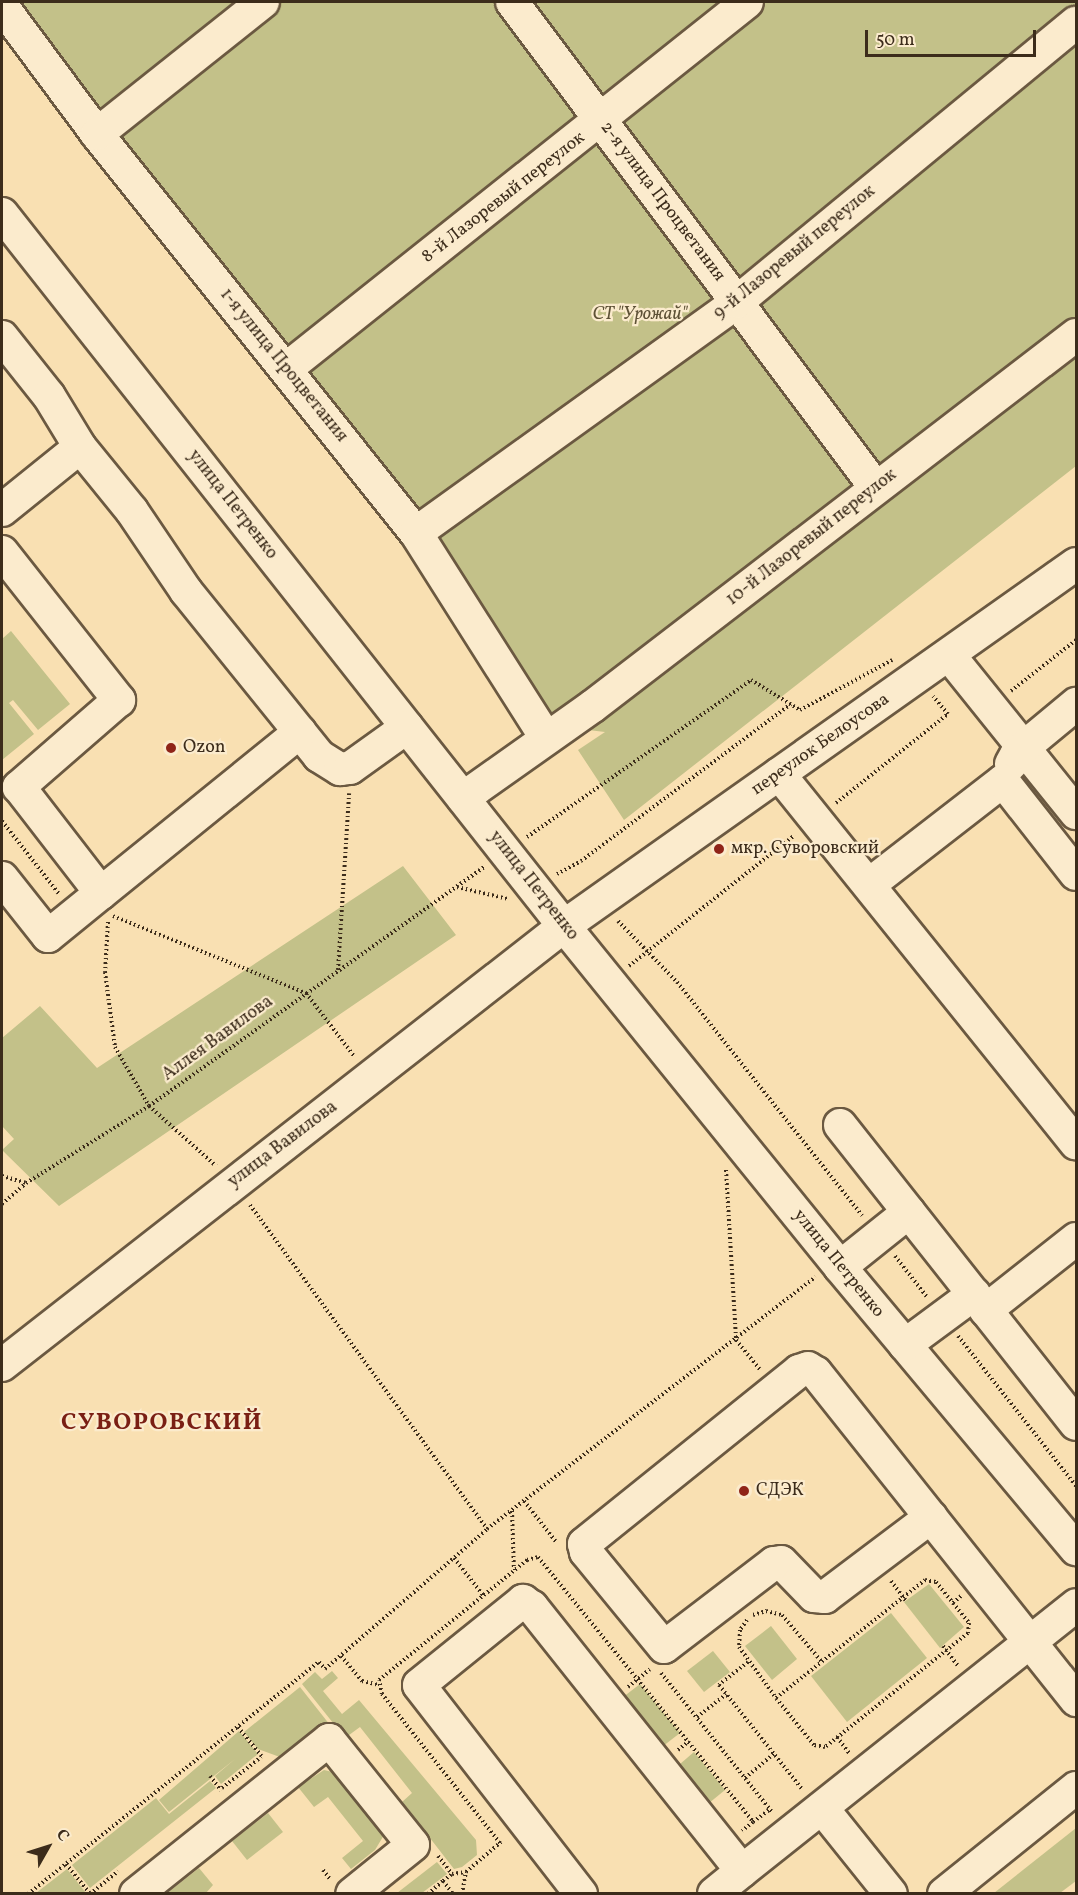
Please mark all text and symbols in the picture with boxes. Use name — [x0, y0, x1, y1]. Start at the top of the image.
scale bar — [868, 18, 1039, 56]
text: 50 m — [876, 28, 915, 53]
street label: 2-я улица Процветания — [595, 118, 729, 286]
street label: 8-й Лазоревый переулок — [418, 128, 590, 268]
street label: 9-й Лазоревый переулок — [710, 181, 880, 325]
street label: 1-я улица Процветания — [214, 285, 352, 447]
park label: СТ "Урожай" — [593, 304, 687, 326]
street label: улица Петренко — [182, 446, 282, 564]
street label: 10-й Лазоревый переулок — [723, 465, 901, 611]
street label: переулок Белоусова — [748, 689, 894, 801]
place label: Ozon — [183, 737, 225, 759]
marker: Ozon — [164, 741, 178, 755]
street label: улица Петренко — [483, 827, 583, 945]
place label: мкр. Суворовский — [731, 838, 879, 860]
marker: мкр. Суворовский — [712, 842, 726, 856]
street label: Аллея Вавилова — [158, 992, 278, 1086]
street label: улица Вавилова — [224, 1097, 342, 1193]
street label: улица Петренко — [788, 1205, 888, 1323]
district label: СУВОРОВСКИЙ — [61, 1410, 263, 1438]
place label: СДЭК — [756, 1480, 804, 1502]
marker: СДЭК — [737, 1484, 751, 1498]
north arrow — [18, 1817, 78, 1877]
text: С — [50, 1825, 74, 1847]

